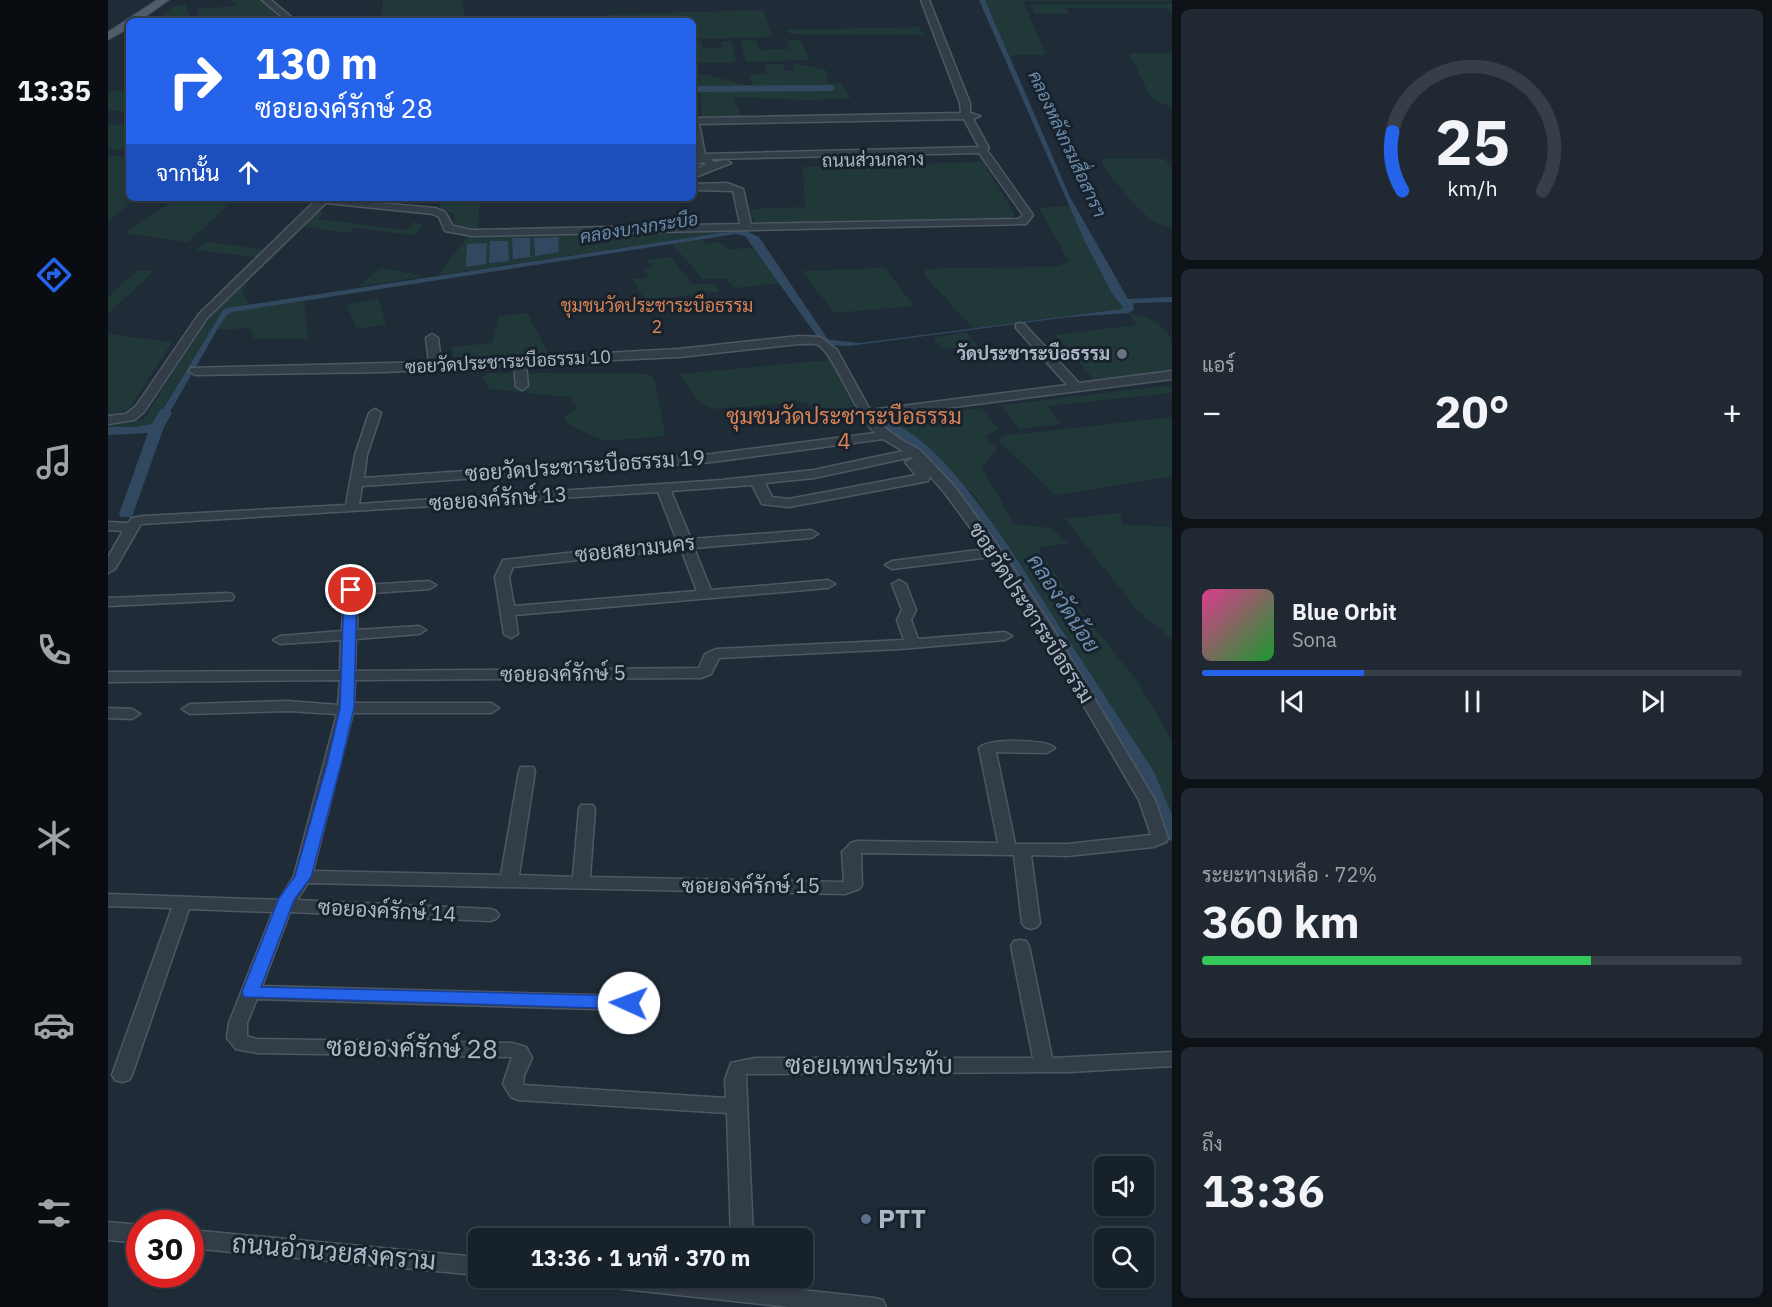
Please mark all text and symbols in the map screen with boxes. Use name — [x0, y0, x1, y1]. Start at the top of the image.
text: 130 m — [255, 36, 378, 91]
icon: right — [156, 42, 234, 120]
water label: คลองหลังกรมสื่อสารฯ — [1023, 65, 1115, 221]
text: 13:35 — [17, 73, 91, 108]
text: ซอยองค์รักษ์ 28 — [255, 90, 433, 125]
text: 25 — [1435, 101, 1509, 182]
street label: ถนนส่วนกลาง — [822, 147, 924, 172]
icon: ahead — [232, 156, 265, 189]
text: จากนั้น — [156, 158, 220, 187]
text: km/h — [1447, 175, 1497, 203]
water label: คลองบางกระบือ — [578, 206, 700, 248]
icon: directions — [33, 254, 75, 296]
district label: ชุมชนวัดประชาระบือธรรม 2 — [561, 294, 753, 338]
place label: วัดประชาระบือธรรม — [956, 342, 1110, 365]
street label: ซอยวัดประชาระบือธรรม 10 — [404, 345, 612, 378]
marker: วัดประชาระบือธรรม — [1115, 347, 1129, 361]
text: แอร์ — [1202, 351, 1235, 378]
text: 20° — [1434, 382, 1510, 440]
text: − — [1202, 390, 1222, 433]
text: + — [1722, 390, 1742, 433]
district label: ชุมชนวัดประชาระบือธรรม 4 — [726, 401, 962, 455]
icon: music — [33, 441, 75, 483]
street label: ซอยวัดประชาระบือธรรม 19 — [464, 443, 706, 487]
street label: ซอยองค์รักษ์ 13 — [428, 479, 568, 517]
street label: ซอยวัดประชาระบือธรรม — [963, 517, 1101, 708]
street label: ซอยสยามนคร — [573, 528, 696, 568]
water label: คลองวัดน้อย — [1022, 548, 1108, 658]
pin — [325, 564, 376, 615]
icon: arrive — [334, 573, 367, 606]
text: Blue Orbit — [1292, 597, 1397, 626]
text: Sona — [1292, 626, 1337, 653]
icon: phone — [33, 629, 75, 671]
street label: ซอยองค์รักษ์ 5 — [500, 658, 626, 688]
icon: previous — [1276, 685, 1309, 718]
icon: pause — [1456, 685, 1489, 718]
icon: next — [1636, 685, 1669, 718]
icon: climate — [33, 817, 75, 859]
text: ระยะทางเหลือ · 72% — [1202, 861, 1377, 888]
street label: ซอยองค์รักษ์ 15 — [682, 871, 820, 899]
street label: ซอยองค์รักษ์ 14 — [317, 892, 457, 928]
text: 360 km — [1202, 892, 1360, 950]
position arrow — [597, 971, 661, 1035]
icon: car — [33, 1004, 75, 1046]
street label: ซอยองค์รักษ์ 28 — [326, 1029, 498, 1065]
street label: ซอยเทพประทับ — [785, 1047, 953, 1081]
text: ถึง — [1202, 1130, 1223, 1157]
map controls — [1094, 1156, 1154, 1288]
button: sound — [1094, 1156, 1154, 1216]
text: 13:36 — [1202, 1161, 1325, 1219]
icon: filters — [33, 1192, 75, 1234]
place label: PTT — [878, 1201, 926, 1235]
speed limit sign: 30 — [126, 1210, 204, 1288]
marker: PTT — [859, 1212, 873, 1226]
street label: ถนนอำนวยสงคราม — [231, 1225, 437, 1277]
button: search — [1094, 1228, 1154, 1288]
text: 13:36 · 1 นาที · 370 m — [531, 1243, 750, 1272]

